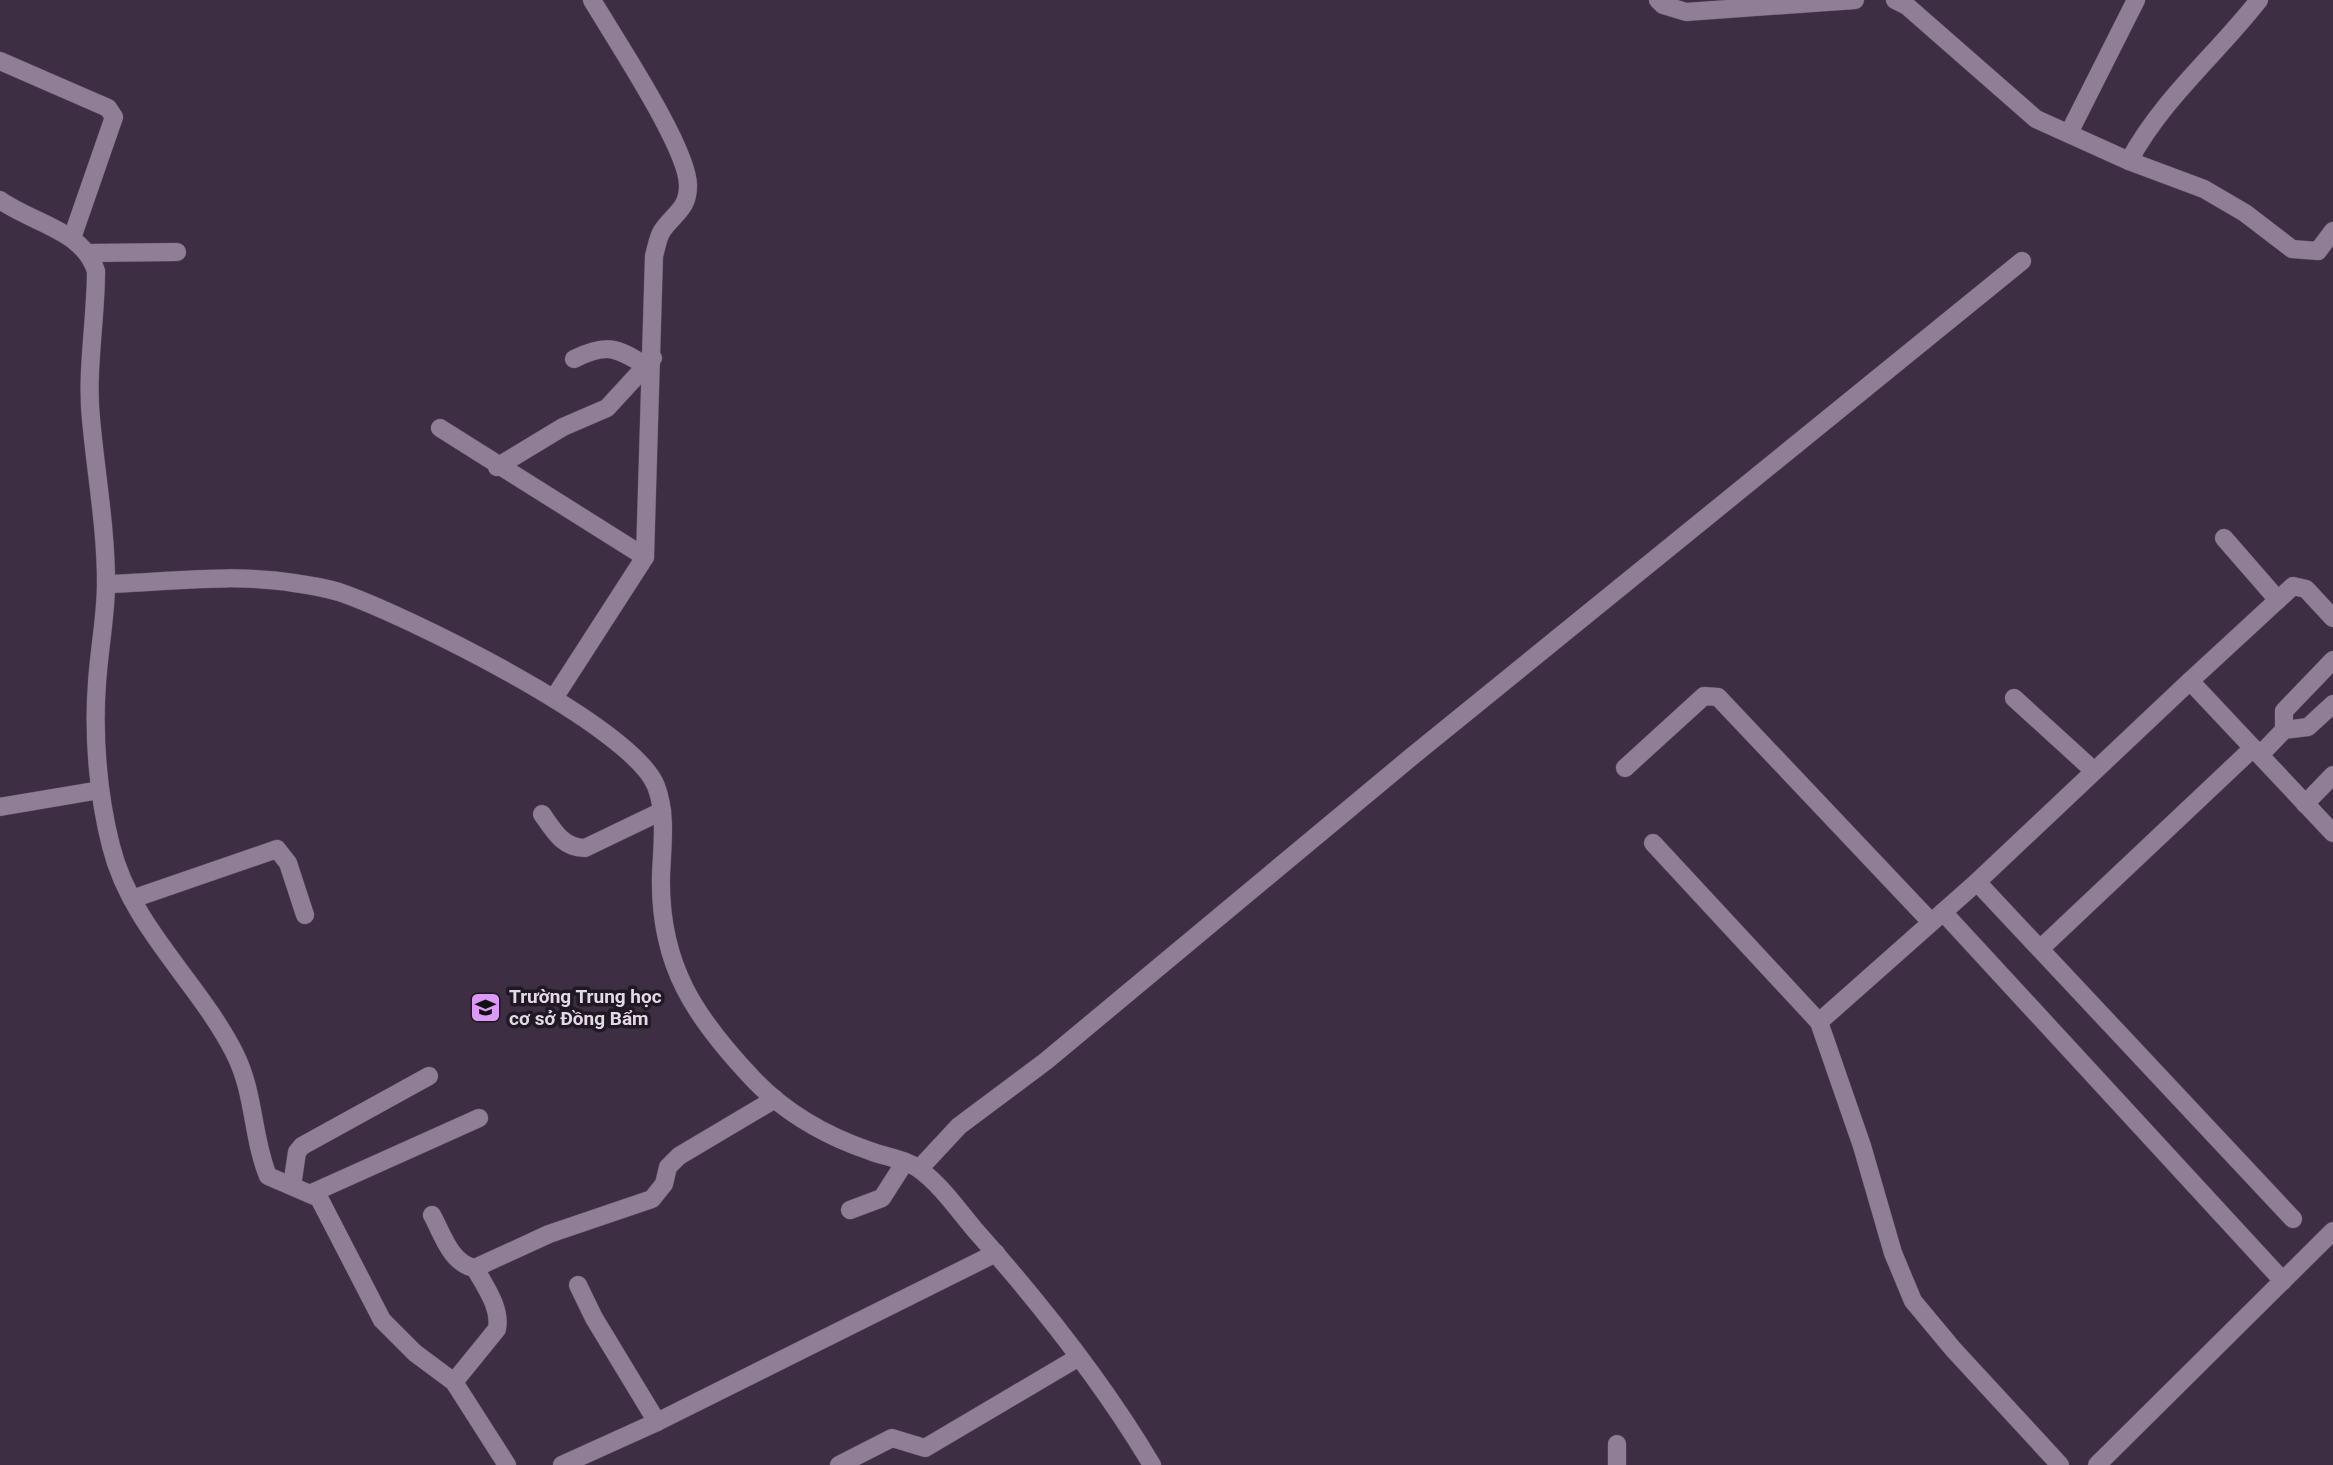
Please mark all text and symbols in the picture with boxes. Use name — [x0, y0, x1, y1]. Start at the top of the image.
place label: Trường Trung học cơ sở Đồng Bẩm — [509, 985, 662, 1030]
school or university icon: Trường Trung học cơ sở Đồng Bẩm — [469, 990, 503, 1024]

